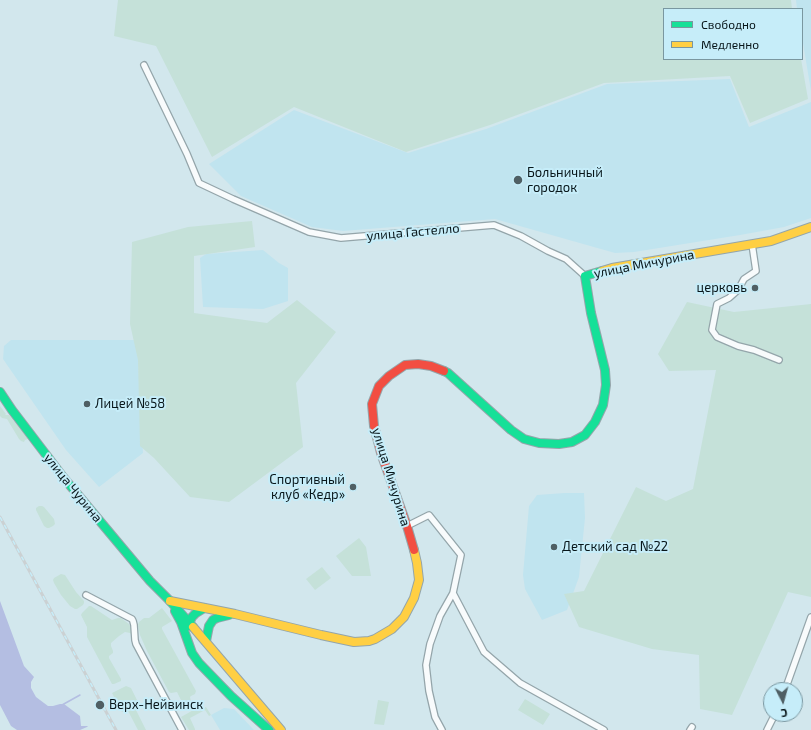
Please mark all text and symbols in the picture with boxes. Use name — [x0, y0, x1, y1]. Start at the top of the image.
legend — [663, 8, 803, 60]
text: Свободно — [701, 17, 756, 31]
text: Медленно — [701, 37, 759, 51]
place label: Больничный городок — [527, 165, 603, 196]
marker: Больничный городок — [512, 174, 524, 186]
street label: улица Гастелло — [366, 220, 460, 244]
street label: улица Мичурина — [592, 247, 696, 281]
place label: церковь — [696, 280, 747, 296]
marker: церковь — [750, 283, 760, 293]
place label: Лицей №58 — [95, 396, 165, 412]
marker: Лицей №58 — [82, 399, 92, 409]
street label: улица Мичурина — [369, 426, 413, 528]
street label: улица Чурина — [40, 450, 106, 526]
place label: Спортивный клуб «Кедр» — [269, 472, 345, 503]
marker: Спортивный клуб «Кедр» — [348, 482, 358, 492]
place label: Детский сад №22 — [562, 539, 668, 555]
marker: Детский сад №22 — [549, 542, 559, 552]
north arrow — [763, 682, 803, 722]
place label: Верх-Нейвинск — [109, 697, 203, 713]
marker: Верх-Нейвинск — [94, 699, 106, 711]
text: С — [780, 707, 788, 720]

